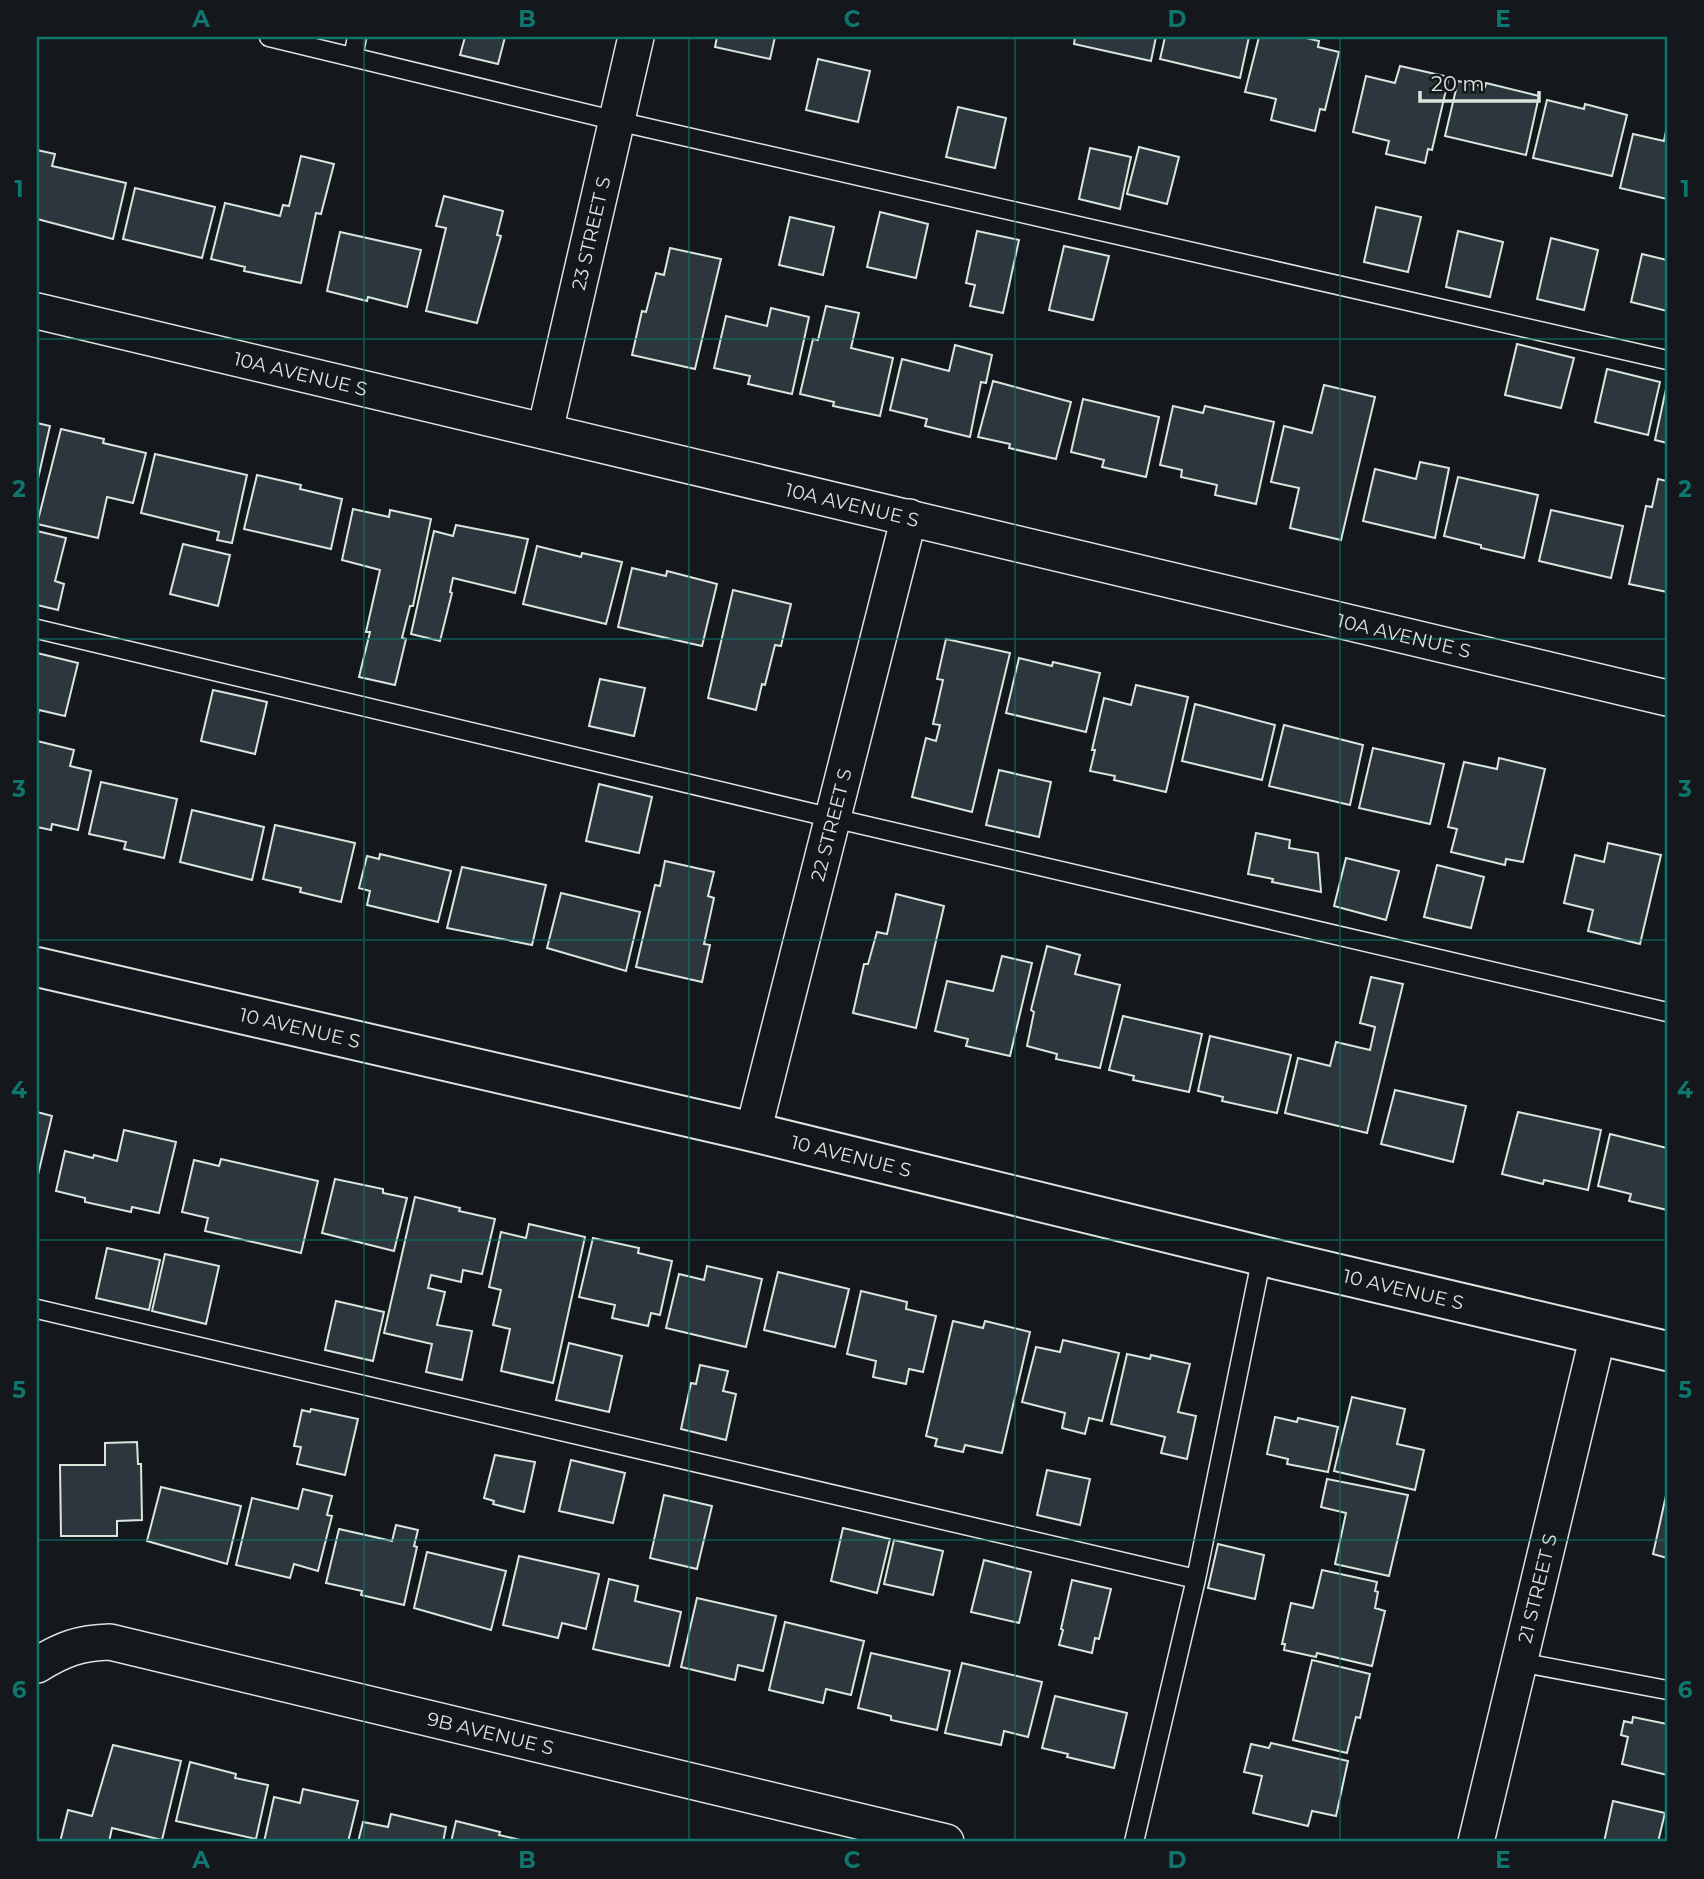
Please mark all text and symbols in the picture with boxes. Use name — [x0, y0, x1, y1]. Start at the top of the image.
text: A — [191, 5, 210, 33]
text: B — [518, 5, 536, 33]
text: C — [844, 5, 861, 33]
text: D — [1168, 5, 1187, 33]
text: E — [1495, 5, 1511, 33]
scale bar — [1420, 60, 1540, 104]
text: 20 m — [1431, 71, 1485, 96]
street label: 23 STREET S — [567, 174, 615, 292]
text: 1 — [14, 175, 24, 203]
text: 1 — [1680, 175, 1690, 203]
street label: 10A AVENUE S — [232, 347, 370, 401]
text: 2 — [12, 475, 26, 503]
text: 2 — [1678, 475, 1692, 503]
street label: 10A AVENUE S — [783, 478, 921, 532]
street label: 10A AVENUE S — [1335, 609, 1473, 663]
street label: 22 STREET S — [806, 766, 857, 884]
text: 3 — [11, 775, 26, 803]
text: 3 — [1677, 775, 1692, 803]
street label: 10 AVENUE S — [237, 1003, 362, 1053]
text: 4 — [11, 1076, 27, 1104]
text: 4 — [1677, 1076, 1693, 1104]
street label: 10 AVENUE S — [789, 1131, 914, 1182]
street label: 10 AVENUE S — [1341, 1264, 1466, 1315]
text: 5 — [12, 1376, 26, 1404]
text: 5 — [1678, 1376, 1692, 1404]
street label: 21 STREET S — [1513, 1531, 1562, 1645]
text: 6 — [12, 1676, 27, 1704]
text: 6 — [1678, 1676, 1693, 1704]
street label: 9B AVENUE S — [425, 1707, 556, 1760]
text: A — [191, 1846, 210, 1874]
text: B — [518, 1846, 536, 1874]
text: C — [844, 1846, 861, 1874]
text: D — [1168, 1846, 1187, 1874]
text: E — [1495, 1846, 1511, 1874]

